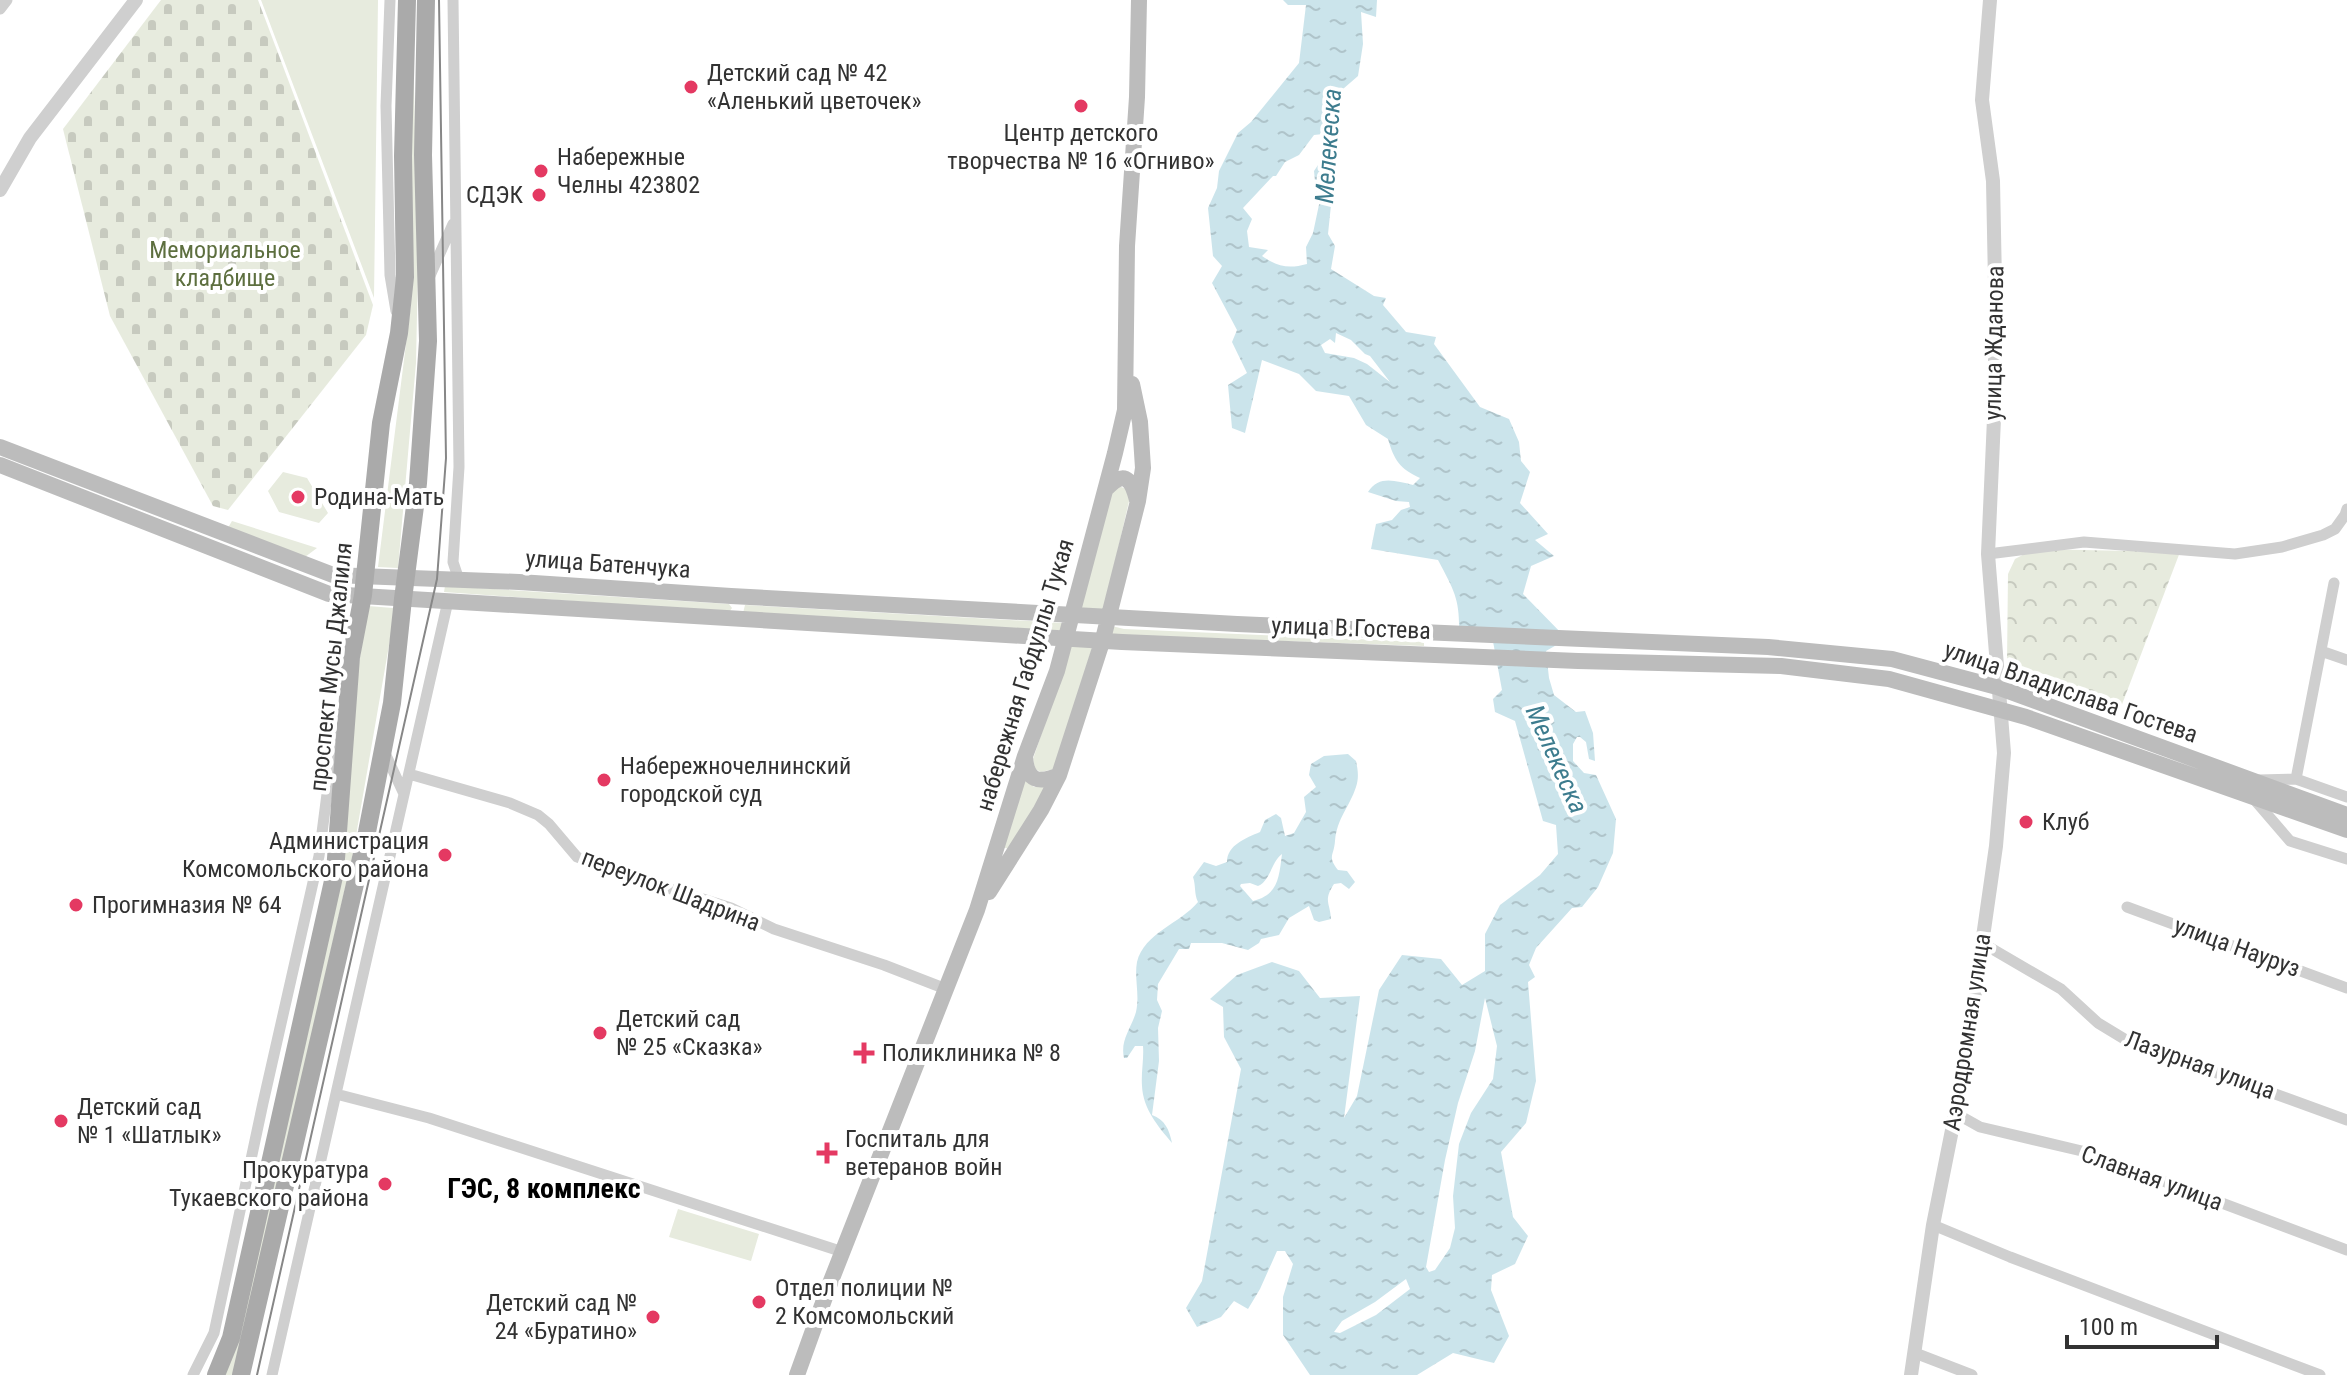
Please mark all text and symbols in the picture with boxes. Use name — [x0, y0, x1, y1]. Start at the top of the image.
place label: Детский сад № 42 «Аленький цветочек» — [707, 59, 922, 115]
marker: Детский сад № 42 «Аленький цветочек» — [682, 78, 700, 96]
water label: Мелекеска — [1309, 88, 1347, 204]
marker: Центр детского творчества № 16 «Огниво» — [1072, 97, 1090, 115]
place label: Центр детского творчества № 16 «Огниво» — [947, 119, 1215, 175]
place label: Набережные Челны 423802 — [557, 143, 700, 199]
marker: Набережные Челны 423802 — [532, 162, 550, 180]
place label: СДЭК — [466, 181, 524, 209]
marker: СДЭК — [530, 186, 548, 204]
park label: Мемориальное кладбище — [149, 236, 301, 292]
street label: улица Жданова — [1979, 265, 2009, 421]
place label: Родина-Мать — [314, 483, 444, 511]
marker: Родина-Мать — [289, 488, 307, 506]
street label: набережная Габдуллы Тукая — [970, 536, 1080, 814]
street label: проспект Мусы Джалиля — [304, 541, 358, 793]
street label: улица Батенчука — [525, 544, 691, 584]
street label: улица В.Гостева — [1271, 611, 1431, 645]
street label: улица Владислава Гостева — [1941, 635, 2201, 749]
water label: Мелекеска — [1520, 700, 1594, 818]
place label: Набережночелнинский городской суд — [620, 752, 851, 808]
marker: Набережночелнинский городской суд — [595, 771, 613, 789]
place label: Клуб — [2042, 808, 2089, 836]
marker: Клуб — [2017, 813, 2035, 831]
place label: Администрация Комсомольского района — [182, 827, 429, 883]
street label: переулок Шадрина — [578, 843, 764, 937]
marker: Администрация Комсомольского района — [436, 846, 454, 864]
place label: Прогимназия № 64 — [92, 891, 282, 919]
marker: Прогимназия № 64 — [67, 896, 85, 914]
street label: улица Науруз — [2170, 911, 2304, 983]
street label: Аэродромная улица — [1938, 931, 1996, 1133]
place label: Детский сад № 25 «Сказка» — [616, 1005, 762, 1061]
marker: Детский сад № 25 «Сказка» — [591, 1024, 609, 1042]
street label: Лазурная улица — [2121, 1025, 2279, 1105]
place label: Поликлиника № 8 — [882, 1039, 1061, 1067]
marker: Поликлиника № 8 — [853, 1042, 875, 1064]
place label: Детский сад № 1 «Шатлык» — [77, 1093, 221, 1149]
marker: Детский сад № 1 «Шатлык» — [52, 1112, 70, 1130]
place label: Госпиталь для ветеранов войн — [845, 1125, 1002, 1181]
street label: Славная улица — [2078, 1139, 2226, 1217]
marker: Госпиталь для ветеранов войн — [816, 1142, 838, 1164]
place label: Прокуратура Тукаевского района — [169, 1156, 369, 1212]
district label: ГЭС, 8 комплекс — [447, 1172, 641, 1205]
marker: Прокуратура Тукаевского района — [376, 1175, 394, 1193]
place label: Отдел полиции № 2 Комсомольский — [775, 1274, 954, 1330]
place label: Детский сад № 24 «Буратино» — [486, 1289, 637, 1345]
marker: Отдел полиции № 2 Комсомольский — [750, 1293, 768, 1311]
scale bar — [2067, 1299, 2217, 1349]
marker: Детский сад № 24 «Буратино» — [644, 1308, 662, 1326]
text: 100 m — [2079, 1313, 2138, 1341]

